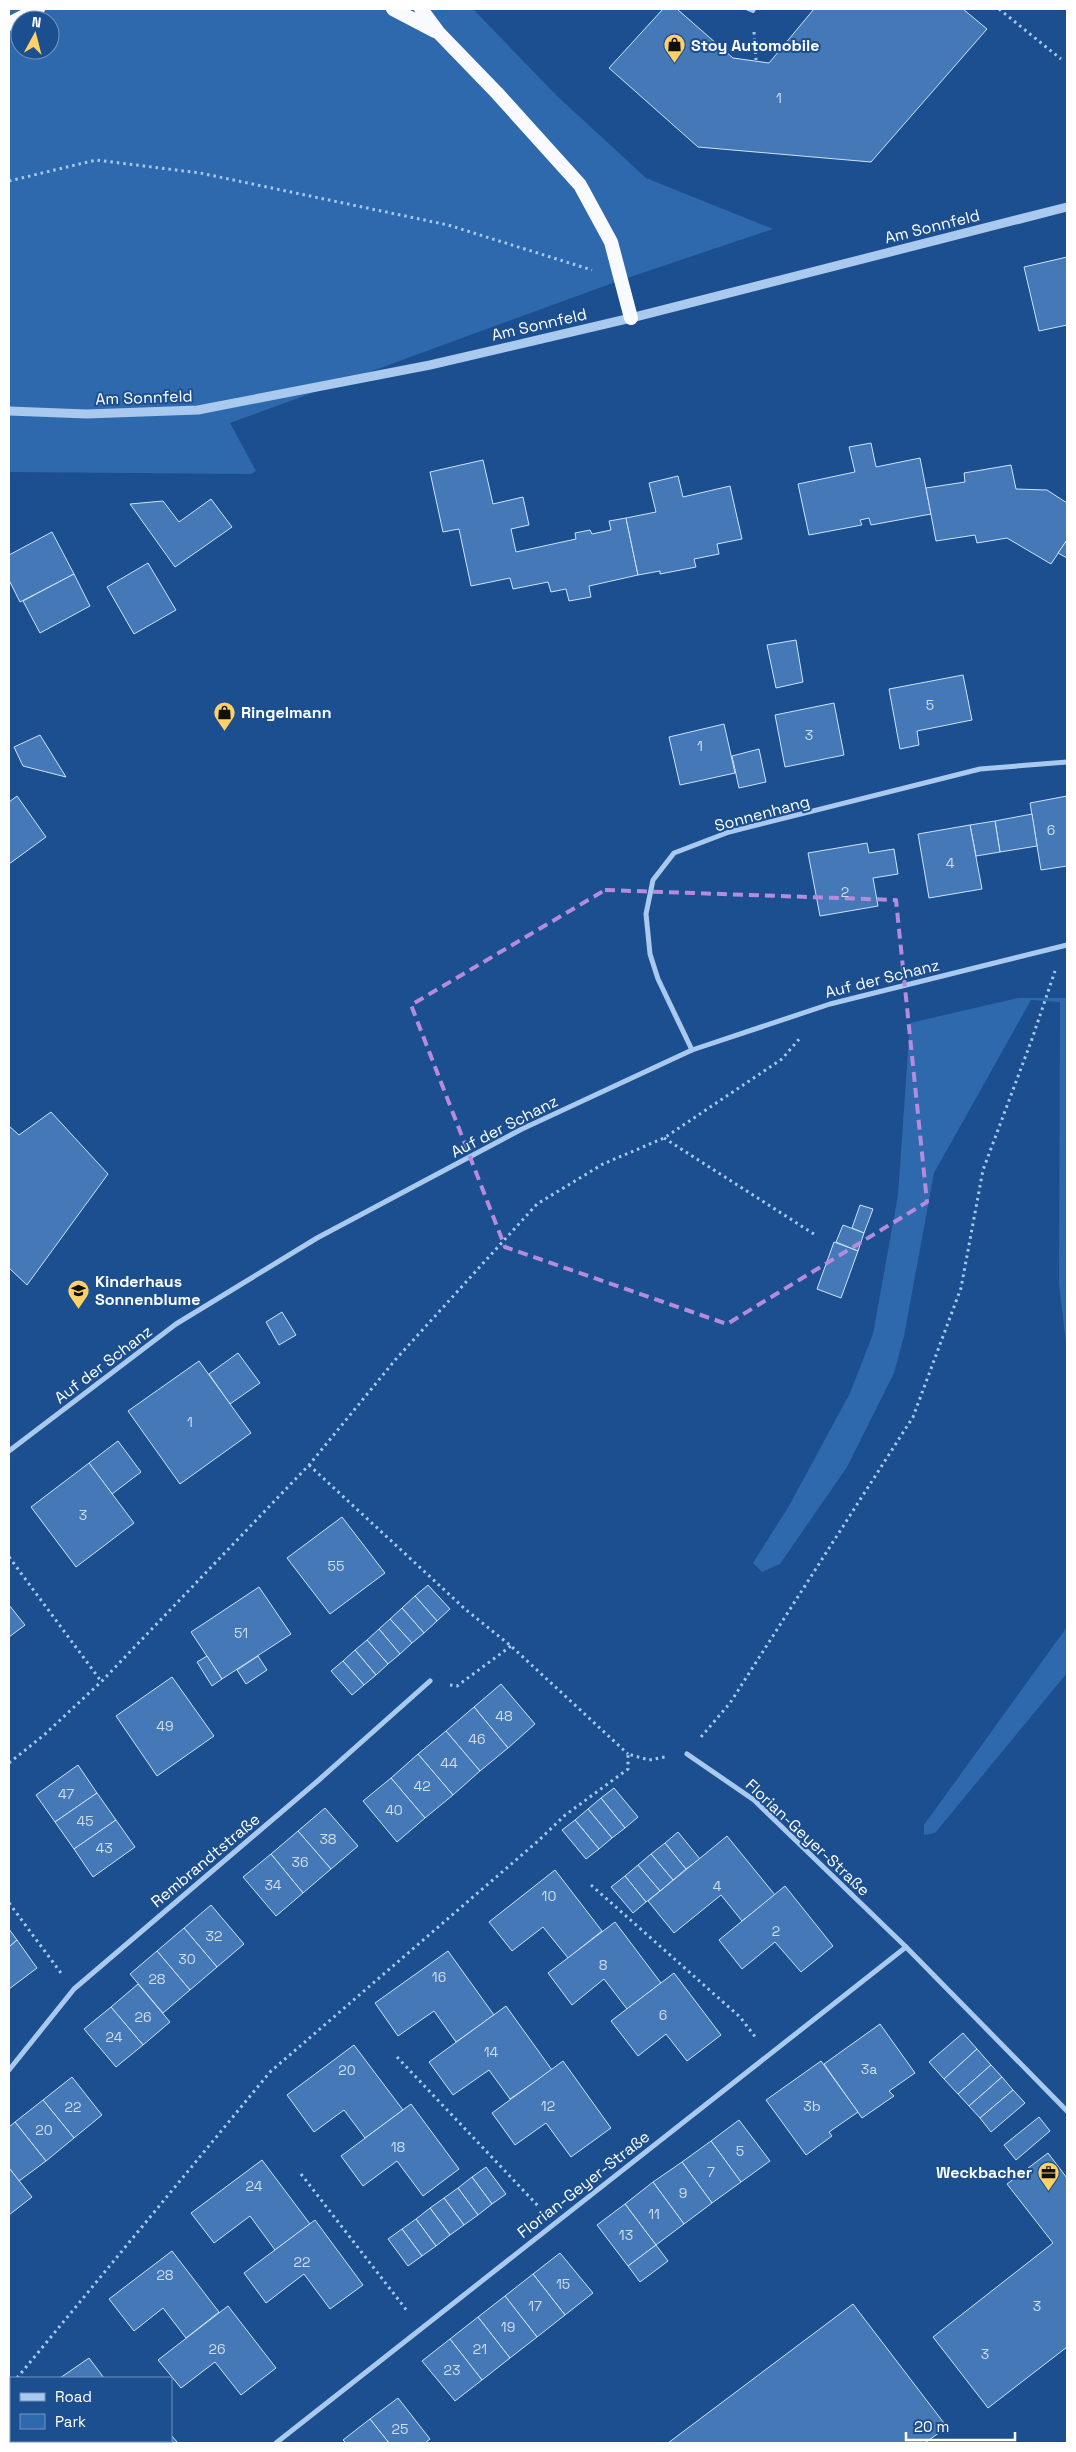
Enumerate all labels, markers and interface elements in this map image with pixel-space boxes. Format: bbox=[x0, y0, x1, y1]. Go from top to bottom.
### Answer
north arrow bbox=[10, 10, 60, 60]
text: N bbox=[31, 13, 42, 32]
shop icon: Stoy Automobile bbox=[663, 33, 687, 64]
place label: Stoy Automobile bbox=[691, 35, 819, 56]
house number: 1 bbox=[776, 89, 782, 107]
street label: Am Sonnfeld bbox=[882, 205, 982, 248]
street label: Am Sonnfeld bbox=[489, 303, 589, 346]
street label: Am Sonnfeld bbox=[95, 385, 193, 410]
house number: 5 bbox=[926, 696, 934, 714]
shop icon: Ringelmann bbox=[213, 700, 237, 731]
place label: Ringelmann bbox=[241, 702, 332, 723]
house number: 3 bbox=[805, 726, 813, 744]
house number: 1 bbox=[697, 737, 703, 755]
street label: Sonnenhang bbox=[712, 791, 812, 836]
house number: 6 bbox=[1047, 821, 1055, 839]
house number: 4 bbox=[946, 854, 955, 872]
house number: 2 bbox=[841, 883, 849, 901]
street label: Auf der Schanz bbox=[823, 954, 942, 1003]
street label: Auf der Schanz bbox=[447, 1090, 561, 1162]
place label: Kinderhaus Sonnenblume bbox=[95, 1271, 201, 1310]
school or university icon: Kinderhaus Sonnenblume bbox=[67, 1278, 91, 1309]
street label: Auf der Schanz bbox=[50, 1321, 157, 1408]
house number: 1 bbox=[187, 1413, 193, 1431]
house number: 3 bbox=[79, 1506, 87, 1524]
house number: 55 bbox=[328, 1557, 344, 1575]
house number: 51 bbox=[234, 1624, 248, 1642]
house number: 48 bbox=[495, 1707, 513, 1725]
house number: 49 bbox=[156, 1717, 174, 1735]
house number: 46 bbox=[468, 1730, 486, 1748]
house number: 44 bbox=[440, 1754, 458, 1772]
street label: Florian-Geyer-Straße bbox=[741, 1774, 874, 1900]
house number: 42 bbox=[413, 1777, 431, 1795]
house number: 47 bbox=[58, 1785, 74, 1803]
house number: 40 bbox=[385, 1801, 403, 1819]
street label: Rembrandtstraße bbox=[146, 1809, 264, 1912]
house number: 45 bbox=[76, 1812, 94, 1830]
house number: 38 bbox=[319, 1830, 337, 1848]
house number: 43 bbox=[95, 1839, 113, 1857]
house number: 36 bbox=[291, 1853, 309, 1871]
house number: 34 bbox=[264, 1876, 282, 1894]
house number: 4 bbox=[713, 1877, 722, 1895]
house number: 10 bbox=[542, 1887, 556, 1905]
house number: 2 bbox=[772, 1922, 780, 1940]
house number: 32 bbox=[206, 1927, 222, 1945]
house number: 30 bbox=[178, 1950, 196, 1968]
house number: 8 bbox=[599, 1956, 608, 1974]
house number: 16 bbox=[432, 1968, 446, 1986]
house number: 28 bbox=[148, 1970, 166, 1988]
house number: 6 bbox=[659, 2006, 667, 2024]
house number: 26 bbox=[134, 2008, 152, 2026]
house number: 24 bbox=[106, 2028, 123, 2046]
house number: 14 bbox=[484, 2043, 499, 2061]
house number: 3a bbox=[861, 2060, 877, 2078]
house number: 20 bbox=[338, 2061, 356, 2079]
house number: 12 bbox=[541, 2097, 555, 2115]
house number: 3b bbox=[803, 2097, 821, 2115]
house number: 22 bbox=[65, 2098, 81, 2116]
house number: 20 bbox=[35, 2121, 53, 2139]
street label: Florian-Geyer-Straße bbox=[513, 2126, 654, 2243]
house number: 18 bbox=[391, 2138, 406, 2156]
house number: 5 bbox=[736, 2142, 744, 2160]
office icon: Weckbacher bbox=[1036, 2160, 1060, 2191]
place label: Weckbacher bbox=[936, 2162, 1032, 2183]
house number: 7 bbox=[707, 2163, 715, 2181]
house number: 24 bbox=[246, 2177, 263, 2195]
house number: 9 bbox=[679, 2184, 687, 2202]
house number: 11 bbox=[648, 2205, 660, 2223]
house number: 13 bbox=[619, 2226, 633, 2244]
house number: 22 bbox=[294, 2253, 310, 2271]
house number: 28 bbox=[156, 2266, 174, 2284]
house number: 15 bbox=[556, 2275, 570, 2293]
house number: 17 bbox=[528, 2297, 542, 2315]
house number: 3 bbox=[1033, 2297, 1041, 2315]
house number: 19 bbox=[501, 2318, 515, 2336]
house number: 26 bbox=[208, 2340, 226, 2358]
house number: 21 bbox=[473, 2340, 487, 2358]
house number: 3 bbox=[981, 2345, 989, 2363]
house number: 23 bbox=[444, 2361, 460, 2379]
legend bbox=[10, 2377, 172, 2442]
text: Road bbox=[55, 2387, 92, 2406]
scale bar bbox=[906, 2410, 1015, 2442]
text: Park bbox=[55, 2412, 86, 2431]
text: 20 m bbox=[914, 2417, 949, 2436]
house number: 25 bbox=[392, 2420, 408, 2438]

